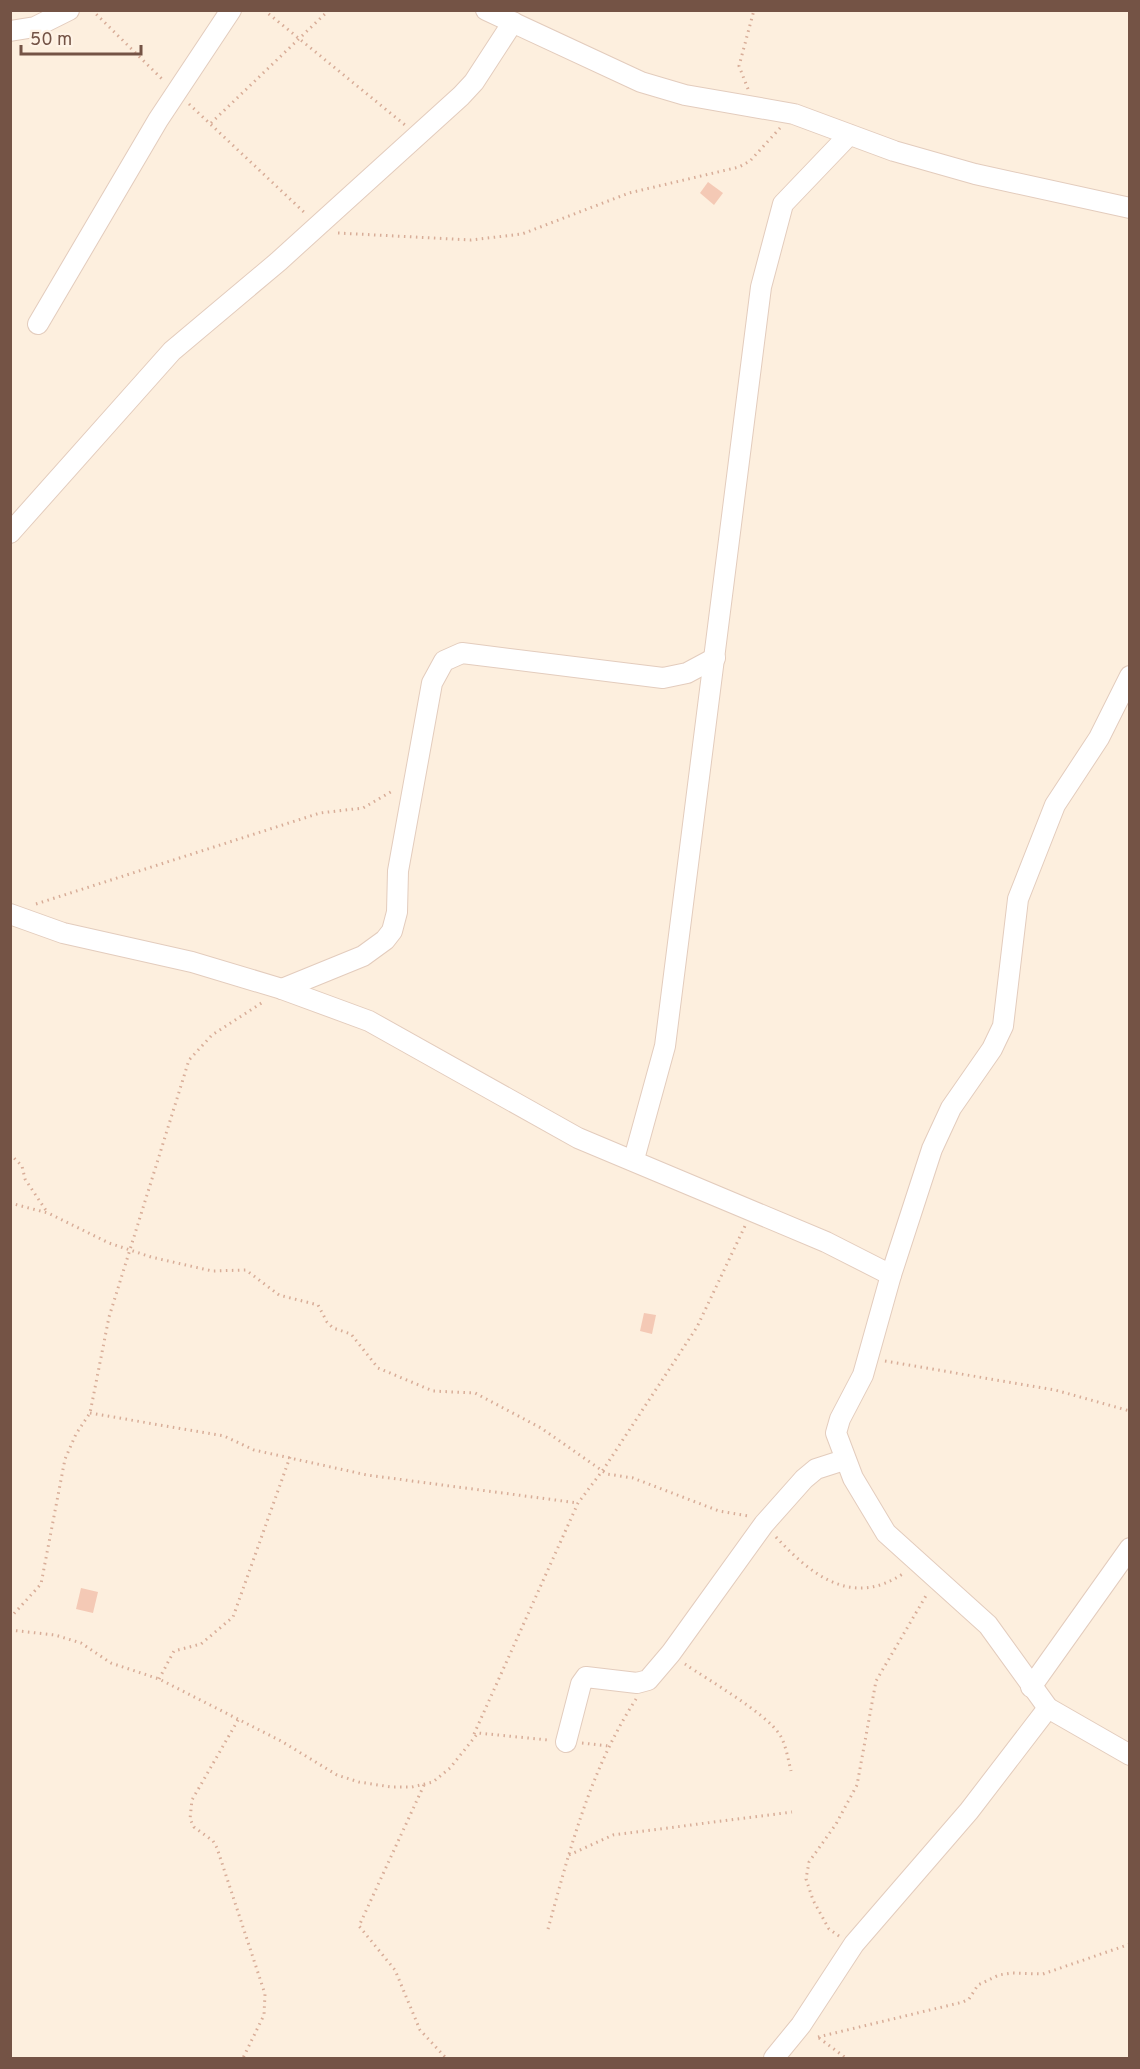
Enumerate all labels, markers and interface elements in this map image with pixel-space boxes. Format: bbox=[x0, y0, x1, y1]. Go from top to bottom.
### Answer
scale bar bbox=[21, 18, 141, 56]
text: 50 m bbox=[30, 29, 72, 52]

